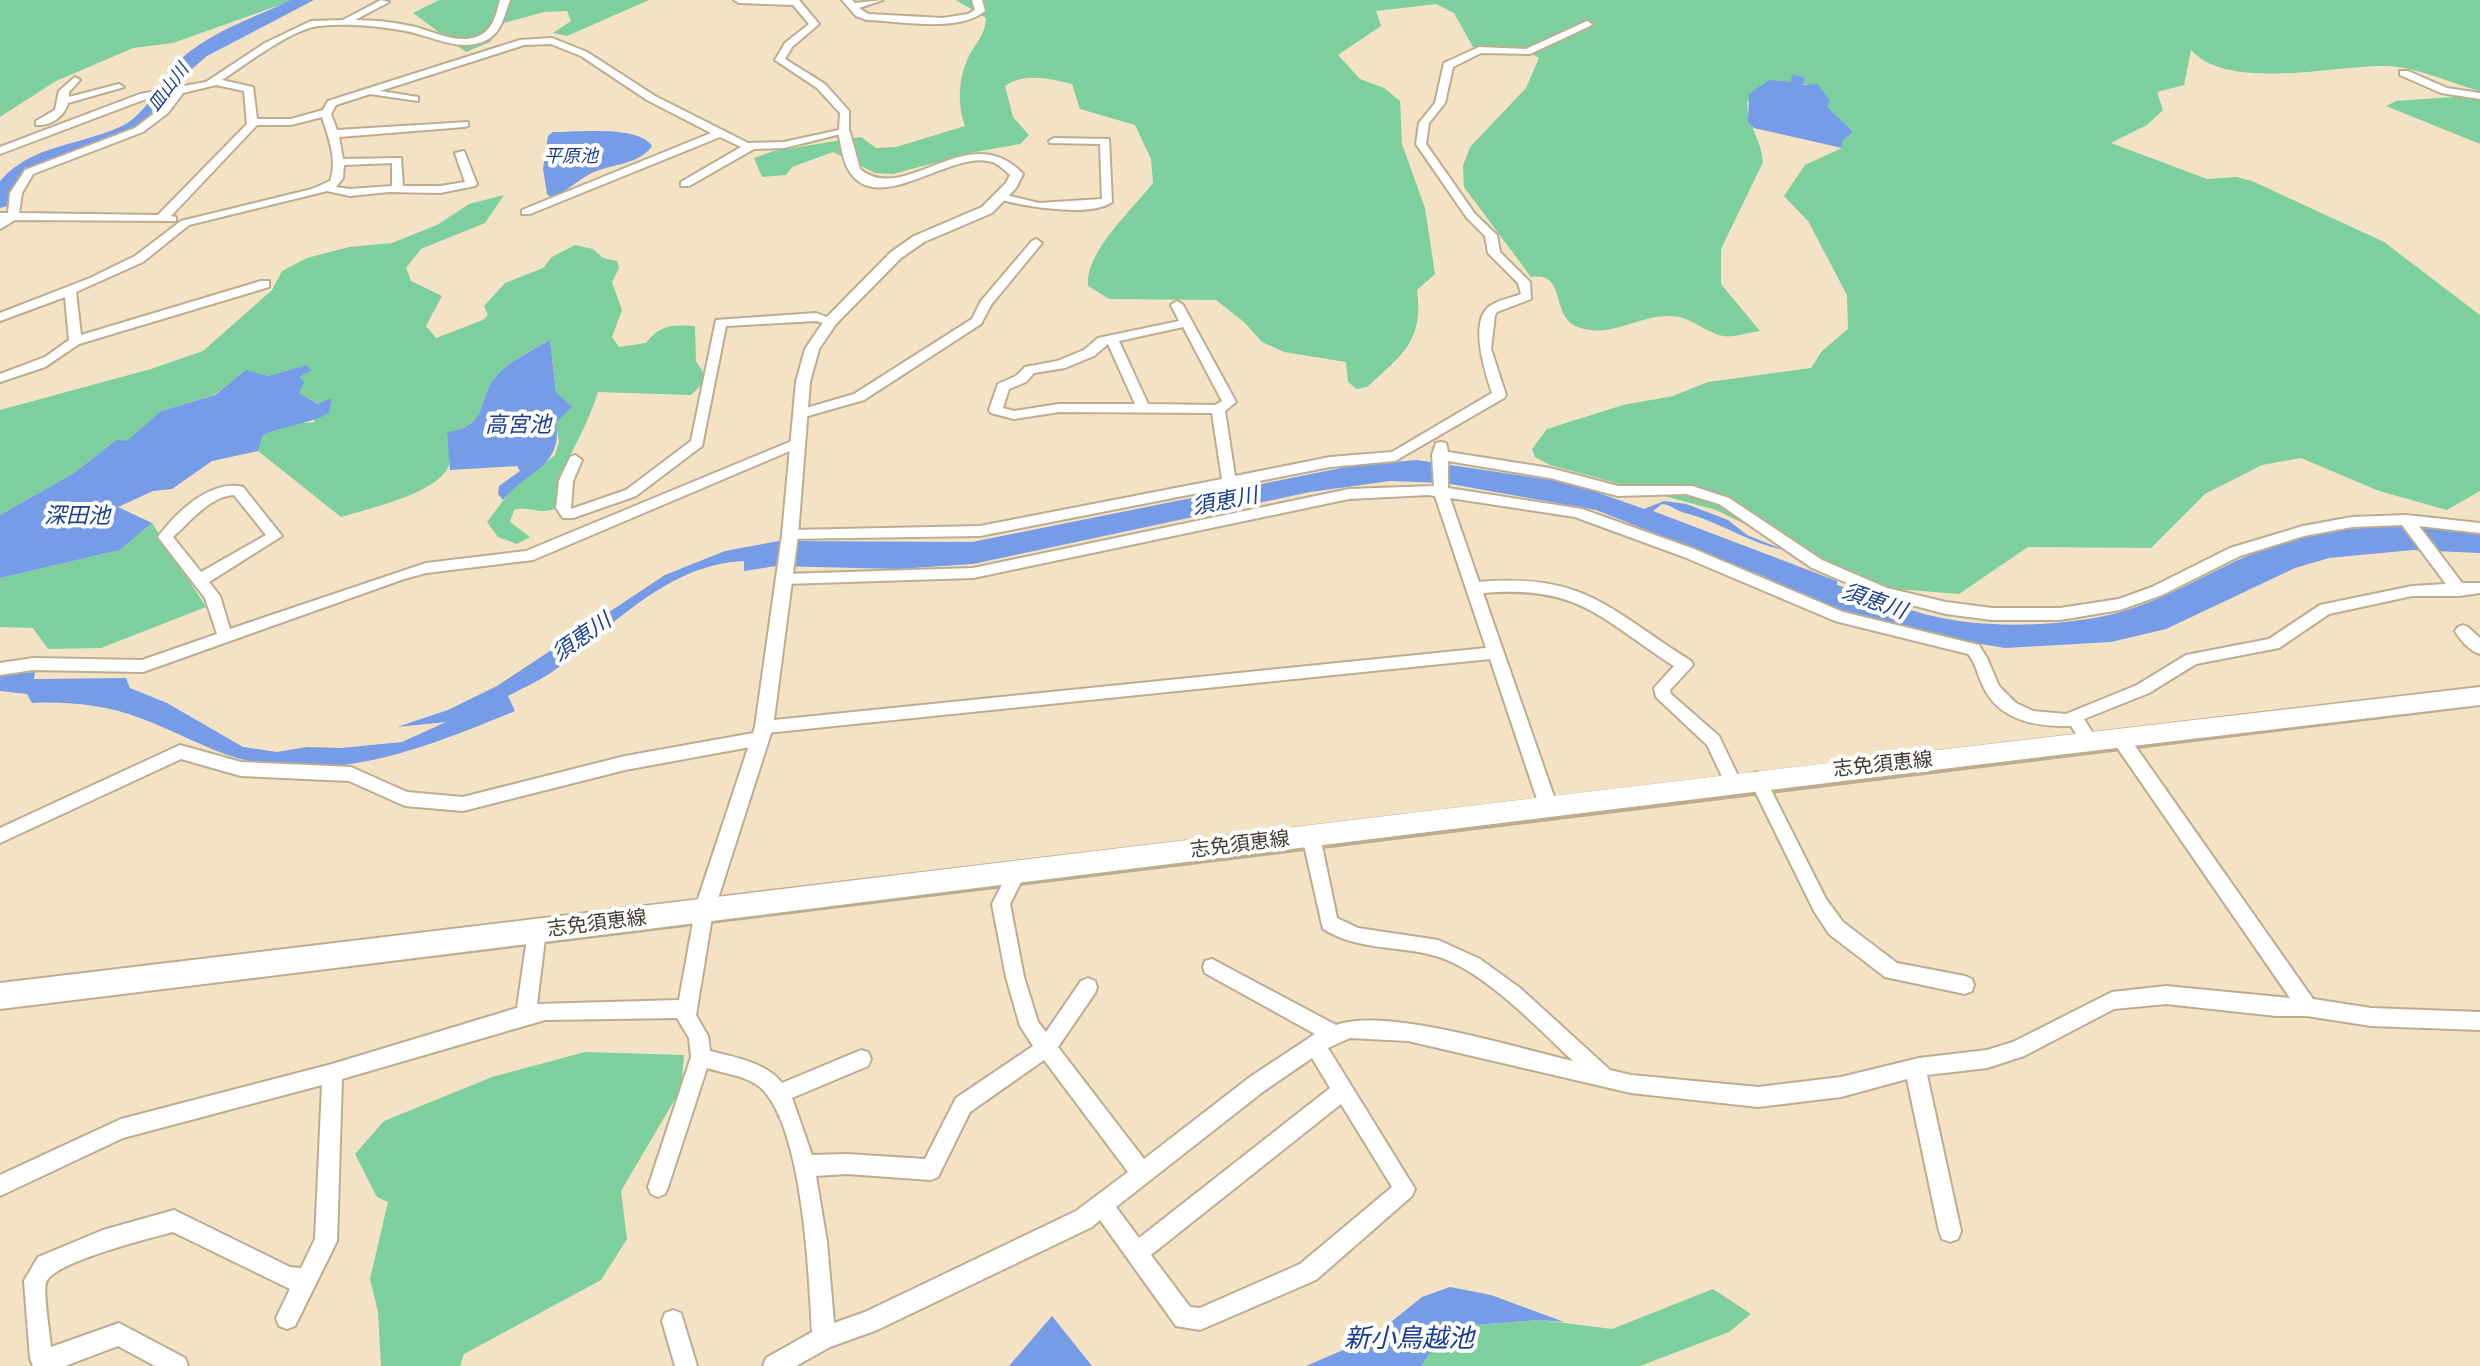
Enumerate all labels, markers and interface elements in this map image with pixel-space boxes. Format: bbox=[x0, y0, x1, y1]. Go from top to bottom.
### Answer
water label: 皿山川 bbox=[144, 60, 194, 116]
water label: 平原池 bbox=[544, 146, 598, 168]
water label: 高宮池 bbox=[485, 413, 551, 439]
water label: 須恵川 bbox=[1190, 483, 1260, 521]
water label: 深田池 bbox=[44, 504, 110, 530]
water label: 須恵川 bbox=[1839, 579, 1909, 625]
water label: 須恵川 bbox=[547, 608, 617, 668]
street label: 志免須恵線 bbox=[1832, 748, 1934, 782]
street label: 志免須恵線 bbox=[1189, 827, 1291, 863]
street label: 志免須恵線 bbox=[546, 906, 648, 942]
water label: 新小鳥越池 bbox=[1344, 1324, 1474, 1356]

